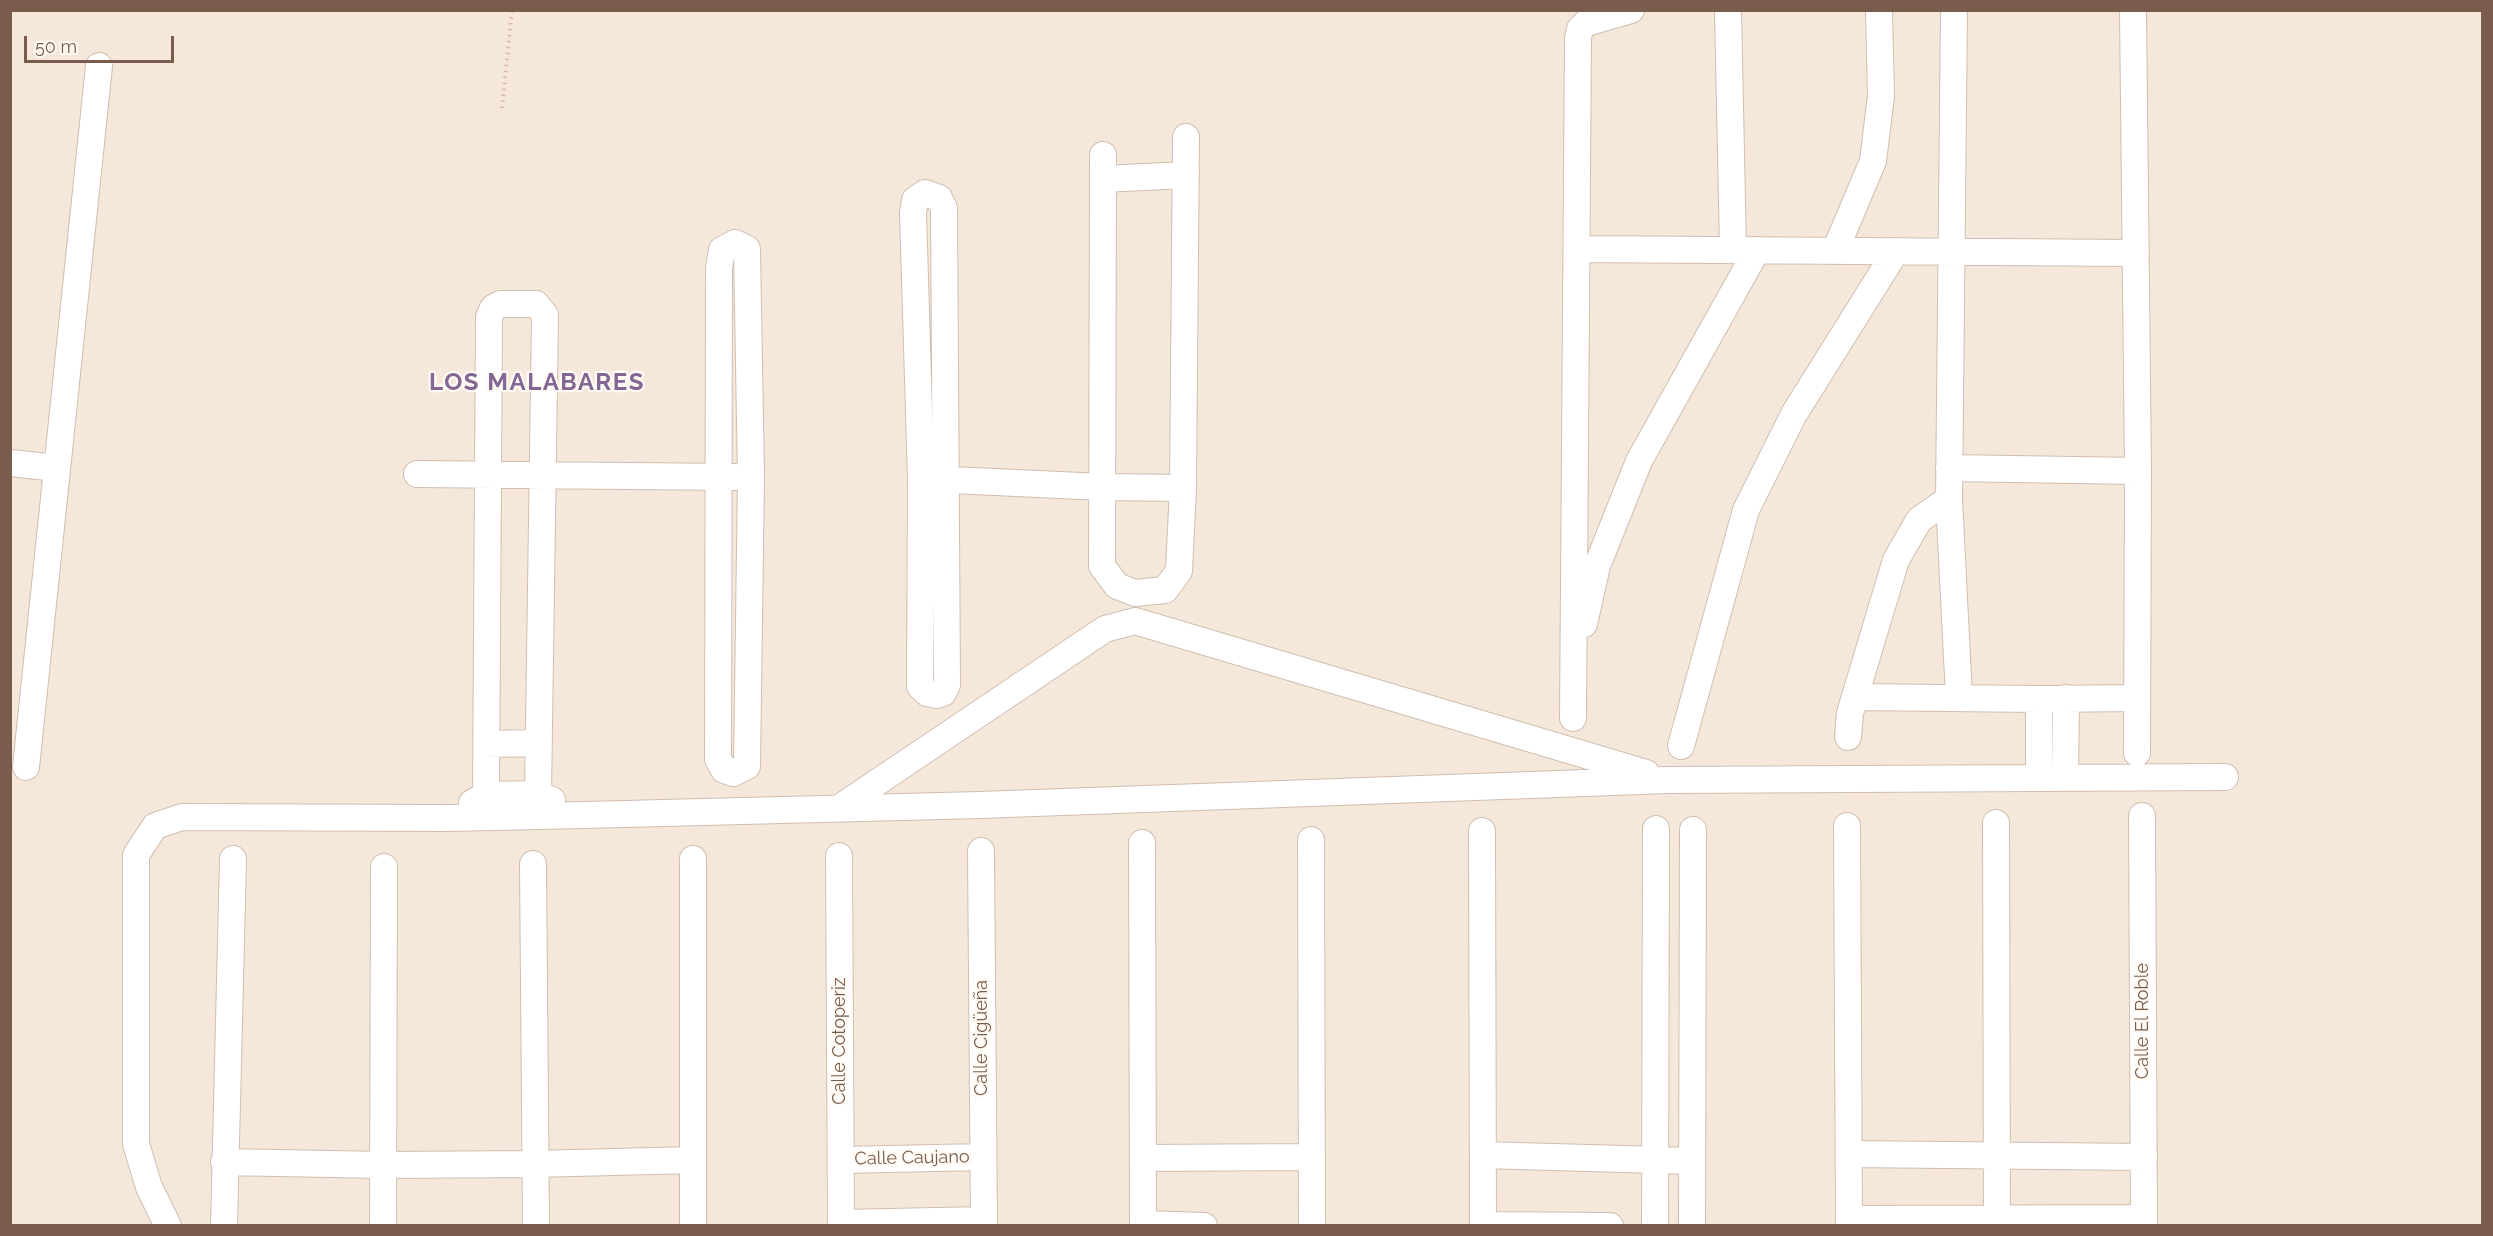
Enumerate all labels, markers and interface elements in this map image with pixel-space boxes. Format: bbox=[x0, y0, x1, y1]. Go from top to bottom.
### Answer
scale bar bbox=[27, 24, 177, 62]
text: 50 m bbox=[35, 36, 77, 57]
district label: LOS MALABARES bbox=[429, 369, 645, 397]
street label: Calle El Roble bbox=[2132, 963, 2154, 1079]
street label: Calle Cotoperiz bbox=[829, 977, 851, 1105]
street label: Calle Cigüeña bbox=[971, 980, 993, 1096]
street label: Calle Caujano bbox=[854, 1146, 970, 1170]

